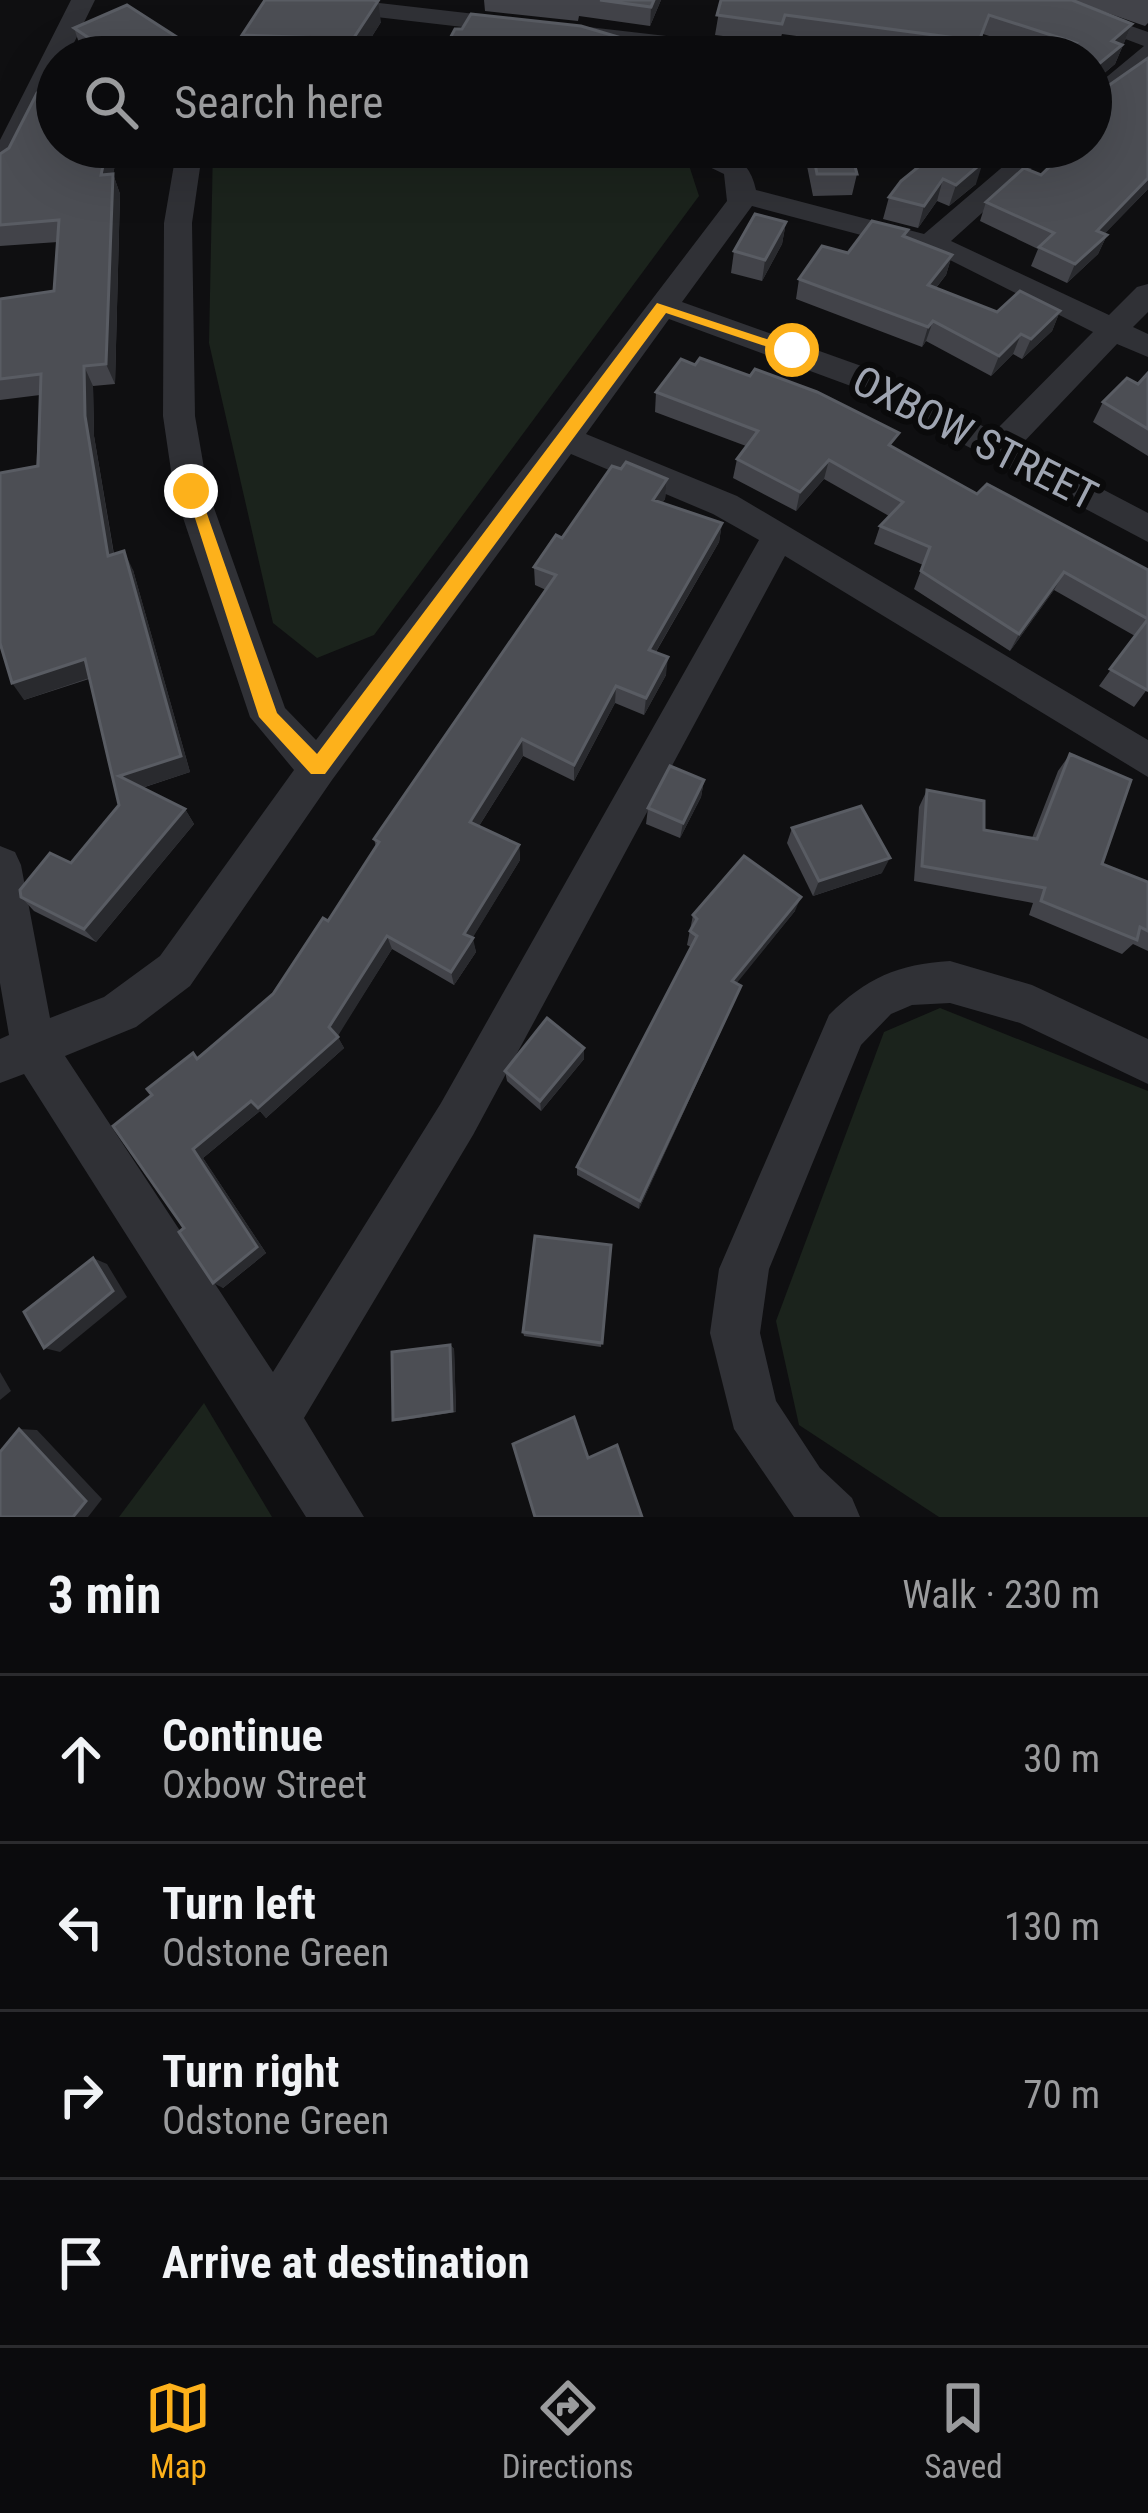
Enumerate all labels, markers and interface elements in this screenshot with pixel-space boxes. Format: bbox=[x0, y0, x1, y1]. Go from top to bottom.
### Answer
search box bbox=[36, 36, 1112, 168]
icon: search bbox=[78, 69, 144, 135]
text: Search here bbox=[174, 76, 383, 129]
route start bbox=[765, 323, 819, 377]
street label: OXBOW STREET bbox=[845, 355, 1105, 521]
route end bbox=[164, 464, 218, 518]
text: 3 min bbox=[48, 1566, 161, 1625]
text: Walk · 230 m bbox=[902, 1572, 1100, 1618]
text: Continue bbox=[162, 1709, 323, 1762]
icon: ahead bbox=[48, 1726, 114, 1792]
text: 30 m bbox=[1023, 1736, 1100, 1782]
text: Oxbow Street bbox=[162, 1762, 367, 1808]
text: Turn left bbox=[162, 1877, 316, 1930]
icon: left bbox=[48, 1894, 114, 1960]
text: 130 m bbox=[1004, 1904, 1100, 1950]
text: Odstone Green bbox=[162, 1930, 389, 1976]
text: Turn right bbox=[162, 2045, 339, 2098]
icon: right bbox=[48, 2062, 114, 2128]
text: 70 m bbox=[1023, 2072, 1100, 2118]
text: Odstone Green bbox=[162, 2098, 389, 2144]
icon: arrive bbox=[48, 2230, 114, 2296]
text: Arrive at destination bbox=[162, 2236, 530, 2289]
tab: Map bbox=[145, 2375, 211, 2486]
tab: Directions bbox=[502, 2375, 634, 2486]
tab: Saved bbox=[924, 2375, 1003, 2486]

